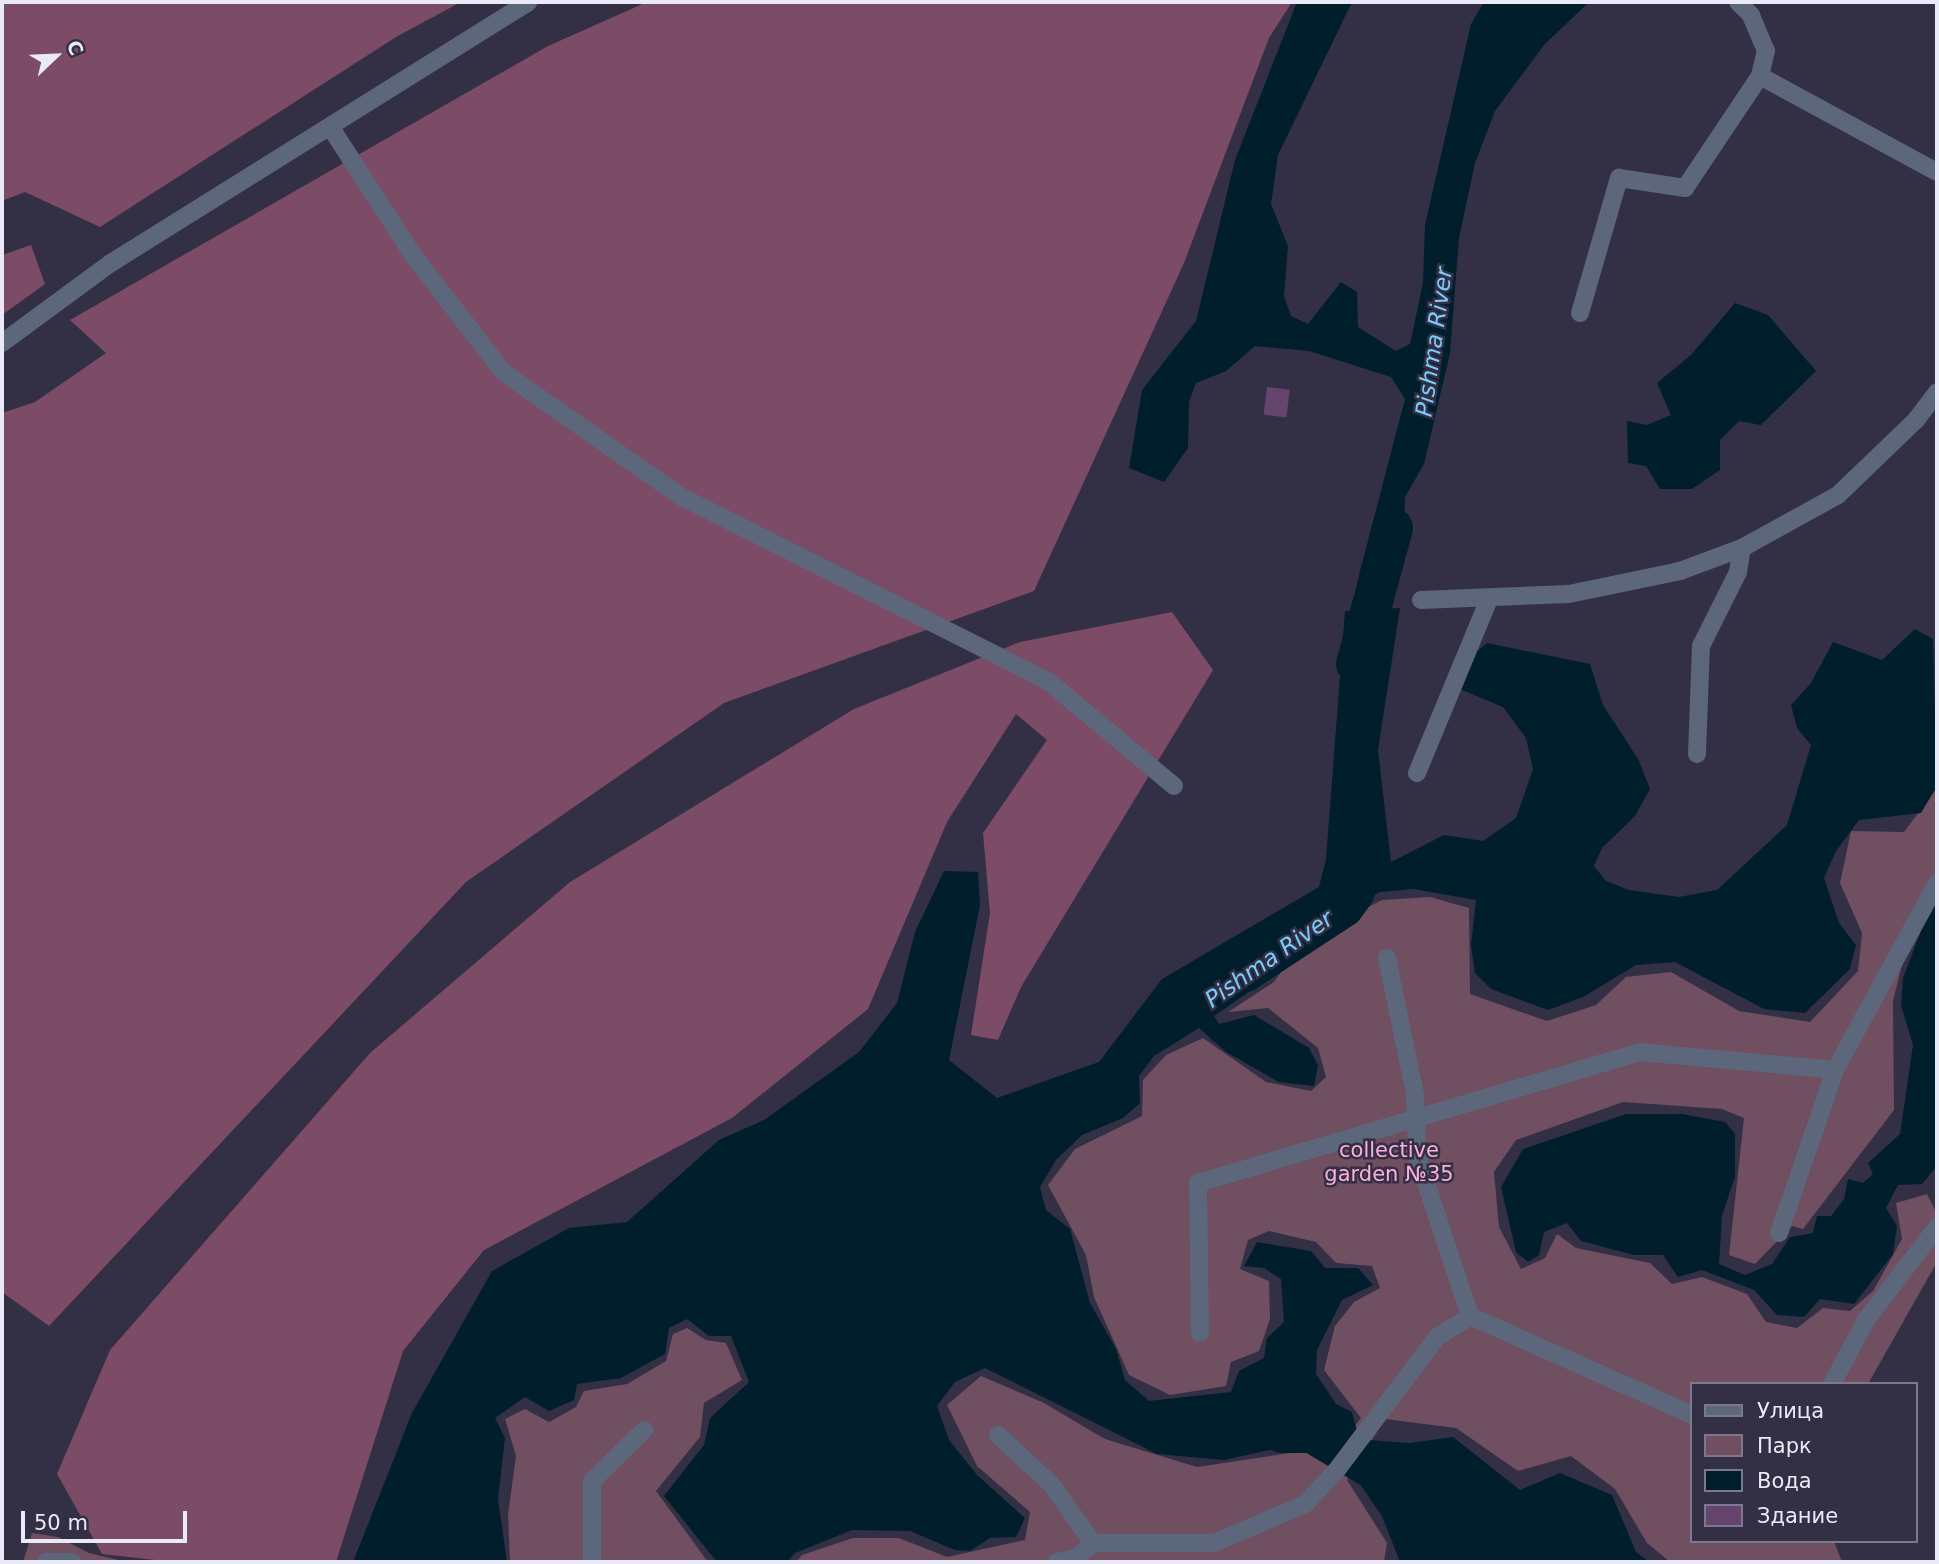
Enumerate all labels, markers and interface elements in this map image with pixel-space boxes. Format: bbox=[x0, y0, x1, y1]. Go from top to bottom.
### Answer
north arrow bbox=[21, 21, 91, 91]
text: С bbox=[62, 37, 88, 59]
water label: Pishma River bbox=[1410, 266, 1458, 418]
water label: Pishma River bbox=[1200, 905, 1338, 1013]
park label: collective garden №35 bbox=[1324, 1137, 1454, 1187]
legend bbox=[1690, 1382, 1918, 1543]
text: Улица bbox=[1757, 1399, 1824, 1423]
text: Парк bbox=[1757, 1434, 1812, 1458]
text: Вода bbox=[1757, 1469, 1812, 1493]
scale bar bbox=[24, 1498, 191, 1542]
text: Здание bbox=[1757, 1504, 1838, 1528]
text: 50 m bbox=[34, 1511, 88, 1535]

